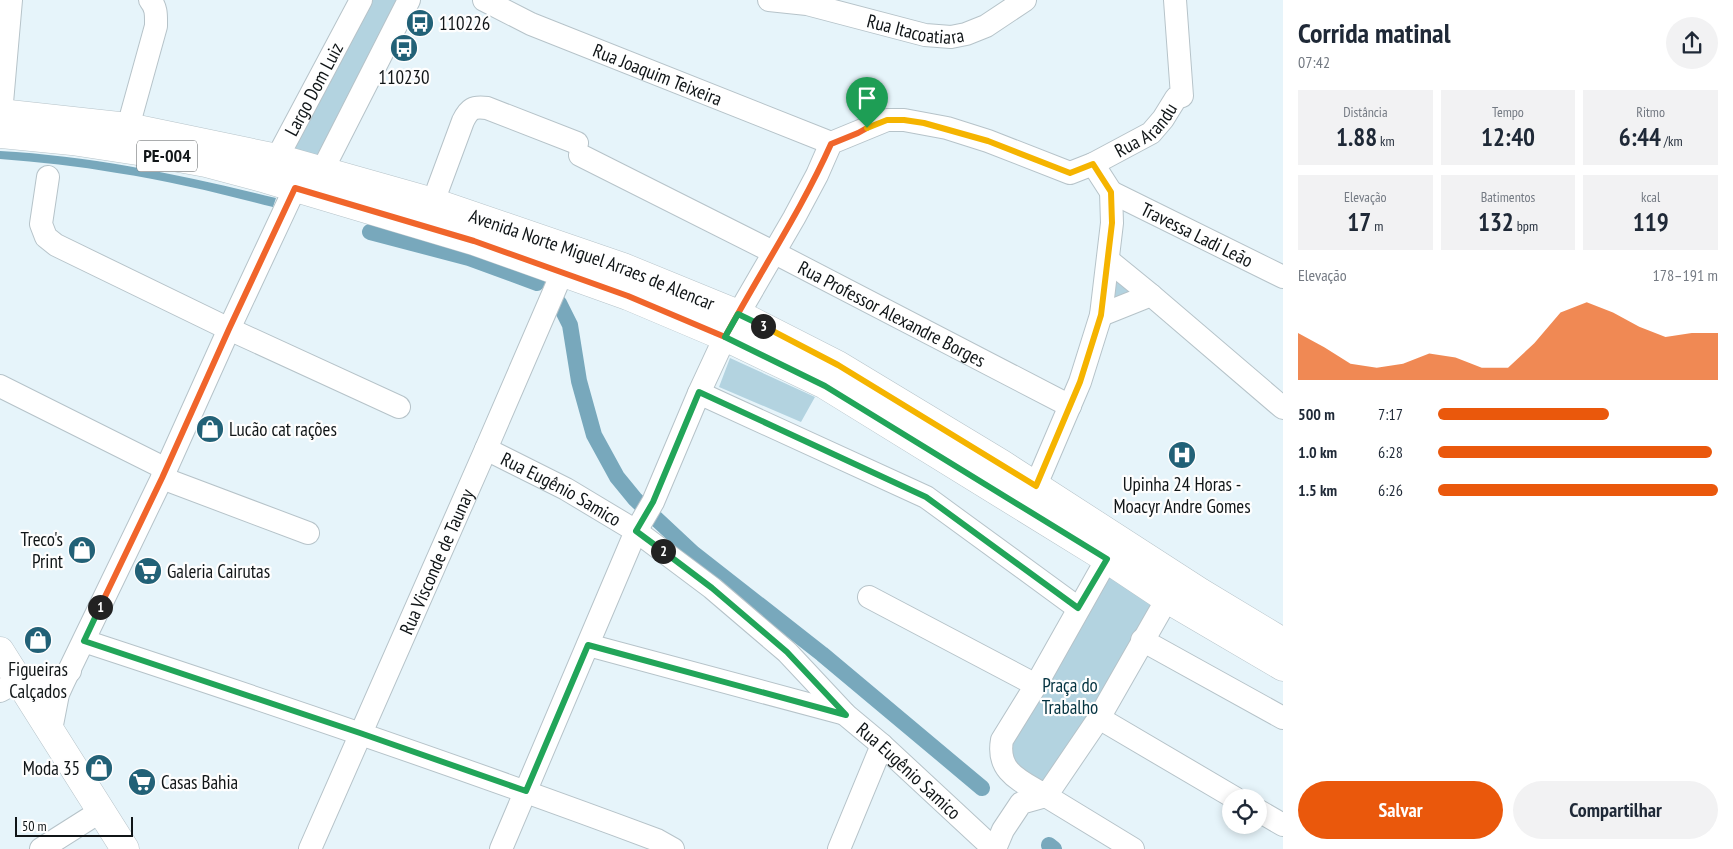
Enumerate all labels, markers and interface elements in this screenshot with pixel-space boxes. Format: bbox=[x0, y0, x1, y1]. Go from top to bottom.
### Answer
bus stop icon: 110226 bbox=[405, 8, 435, 38]
street label: Rua Itacoatiara bbox=[864, 8, 966, 49]
place label: 110226 bbox=[439, 11, 490, 35]
text: Corrida matinal bbox=[1298, 14, 1450, 51]
button: share bbox=[1666, 17, 1718, 69]
bus stop icon: 110230 bbox=[389, 33, 419, 63]
street label: Largo Dom Luiz bbox=[279, 38, 348, 140]
street label: Rua Joaquim Teixeira bbox=[590, 38, 726, 111]
text: 07:42 bbox=[1298, 52, 1330, 72]
place label: 110230 bbox=[378, 65, 430, 89]
pin bbox=[846, 77, 888, 128]
icon: arrive bbox=[853, 84, 881, 112]
street label: Rua Arandu bbox=[1110, 98, 1182, 162]
text: Distância bbox=[1343, 103, 1388, 121]
text: Tempo bbox=[1492, 103, 1524, 121]
text: Ritmo bbox=[1636, 103, 1665, 121]
text: 1.88 bbox=[1336, 121, 1377, 153]
text: 12:40 bbox=[1481, 121, 1535, 153]
text: 6:44 bbox=[1619, 121, 1661, 153]
text: km bbox=[1377, 132, 1395, 150]
text: /km bbox=[1661, 132, 1683, 150]
road number: PE-004 bbox=[137, 140, 197, 172]
text: Elevação bbox=[1344, 188, 1387, 206]
text: Batimentos bbox=[1481, 188, 1535, 206]
text: kcal bbox=[1641, 188, 1660, 206]
street label: Travessa Ladi Leão bbox=[1137, 197, 1257, 272]
street label: Avenida Norte Miguel Arraes de Alencar bbox=[466, 203, 719, 315]
text: 17 bbox=[1347, 206, 1371, 238]
text: 132 bbox=[1478, 206, 1514, 238]
text: 119 bbox=[1633, 206, 1669, 238]
text: m bbox=[1371, 217, 1383, 235]
text: bpm bbox=[1514, 217, 1538, 235]
street label: Rua Professor Alexandre Borges bbox=[794, 255, 990, 372]
text: Elevação bbox=[1298, 265, 1347, 285]
text: 178–191 m bbox=[1653, 265, 1718, 285]
pin: 3 bbox=[750, 314, 776, 338]
text: 3 bbox=[760, 317, 767, 335]
text: 500 m bbox=[1298, 404, 1335, 424]
text: 7:17 bbox=[1378, 404, 1403, 424]
shop icon: Lucão cat rações bbox=[195, 414, 225, 444]
place label: Lucão cat rações bbox=[229, 417, 337, 441]
hospital icon: Upinha 24 Horas - Moacyr Andre Gomes bbox=[1167, 440, 1197, 470]
text: 1.0 km bbox=[1298, 442, 1337, 462]
text: 6:28 bbox=[1378, 442, 1403, 462]
street label: Rua Eugênio Samico bbox=[497, 447, 625, 531]
place label: Upinha 24 Horas - Moacyr Andre Gomes bbox=[1113, 472, 1251, 518]
text: 1.5 km bbox=[1298, 480, 1337, 500]
text: 6:26 bbox=[1378, 480, 1403, 500]
street label: Rua Visconde de Taunay bbox=[394, 484, 479, 638]
place label: Treco's Print bbox=[21, 527, 64, 573]
shop icon: Treco's Print bbox=[67, 535, 97, 565]
pin: 2 bbox=[650, 538, 676, 564]
text: 2 bbox=[660, 542, 667, 560]
supermarket icon: Galeria Cairutas bbox=[133, 556, 163, 586]
place label: Galeria Cairutas bbox=[167, 559, 270, 583]
pin: 1 bbox=[88, 594, 112, 620]
text: 1 bbox=[97, 598, 104, 616]
shop icon: Figueiras Calçados bbox=[23, 625, 53, 655]
place label: Figueiras Calçados bbox=[8, 657, 68, 703]
park label: Praça do Trabalho bbox=[1042, 673, 1098, 719]
street label: Rua Eugênio Samico bbox=[852, 717, 966, 824]
shop icon: Moda 35 bbox=[84, 753, 114, 783]
place label: Moda 35 bbox=[23, 756, 80, 780]
supermarket icon: Casas Bahia bbox=[127, 767, 157, 797]
place label: Casas Bahia bbox=[161, 770, 238, 794]
button: Salvar bbox=[1298, 781, 1503, 839]
button: Compartilhar bbox=[1513, 781, 1718, 839]
map controls bbox=[1222, 789, 1267, 834]
button: locate bbox=[1222, 789, 1267, 834]
scale bar bbox=[15, 814, 132, 837]
text: 50 m bbox=[22, 817, 47, 835]

